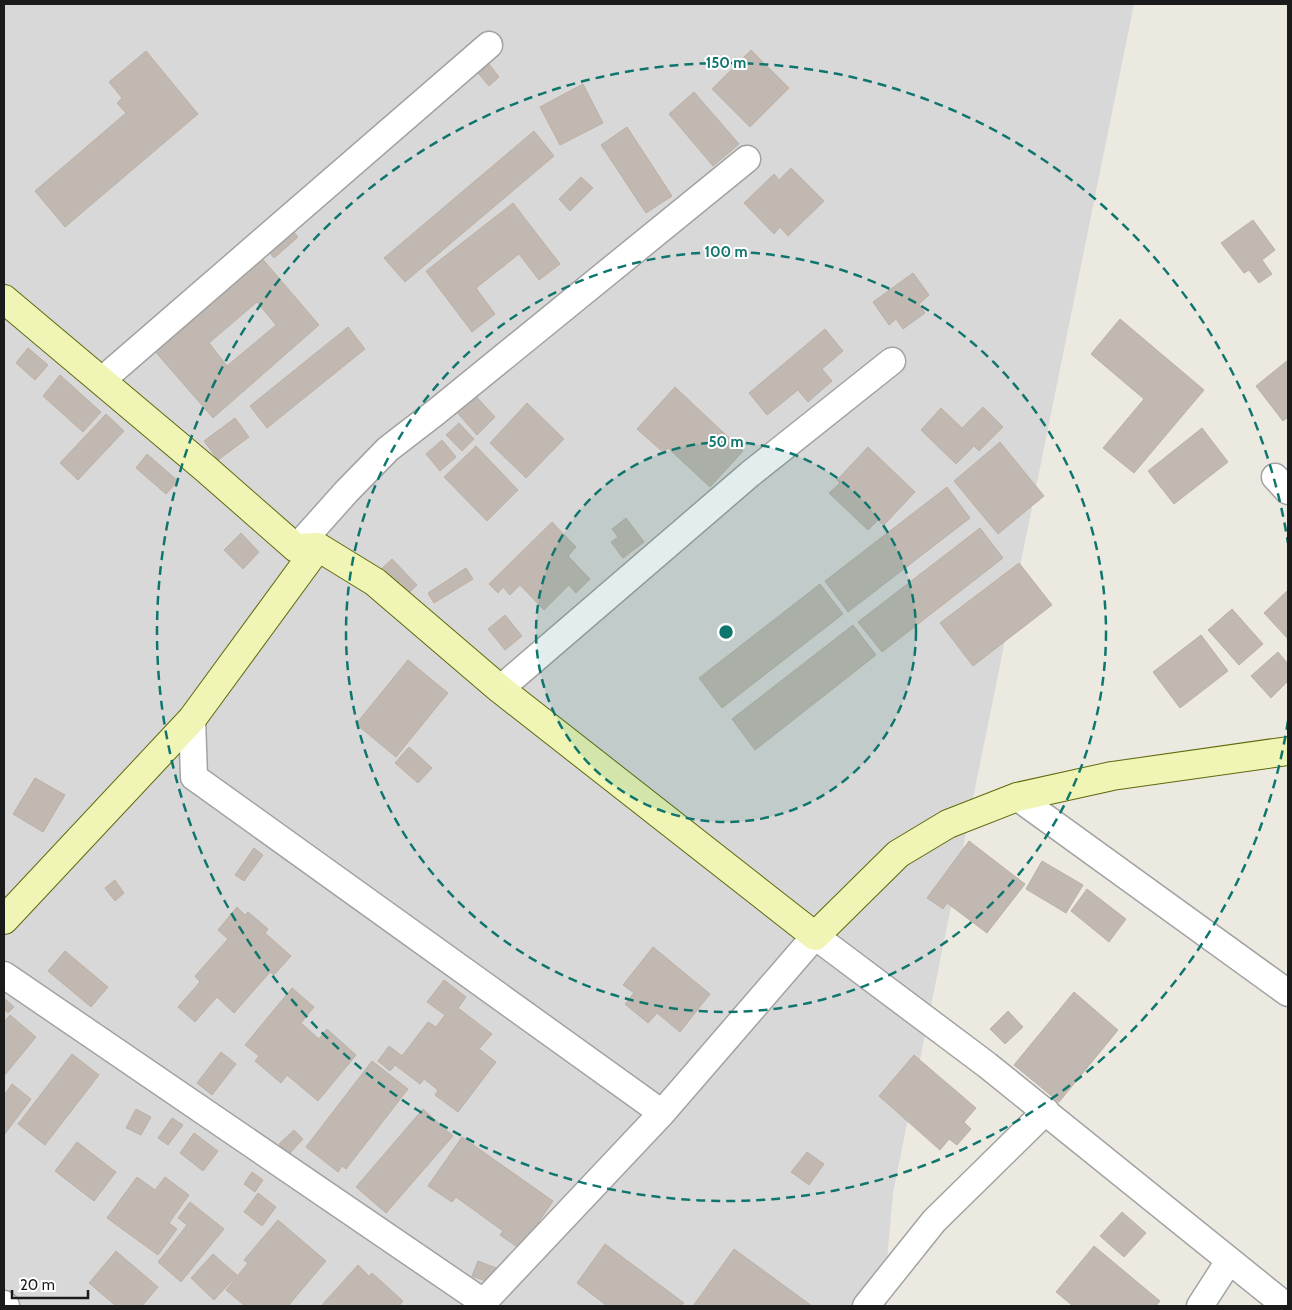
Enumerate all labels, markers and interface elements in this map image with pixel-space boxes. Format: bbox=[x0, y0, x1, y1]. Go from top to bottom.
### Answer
text: 150 m bbox=[706, 54, 746, 72]
text: 100 m bbox=[704, 243, 748, 261]
text: 50 m bbox=[708, 433, 744, 451]
centre of rings bbox=[717, 623, 735, 641]
scale bar bbox=[12, 1268, 89, 1300]
text: 20 m bbox=[20, 1276, 55, 1294]

